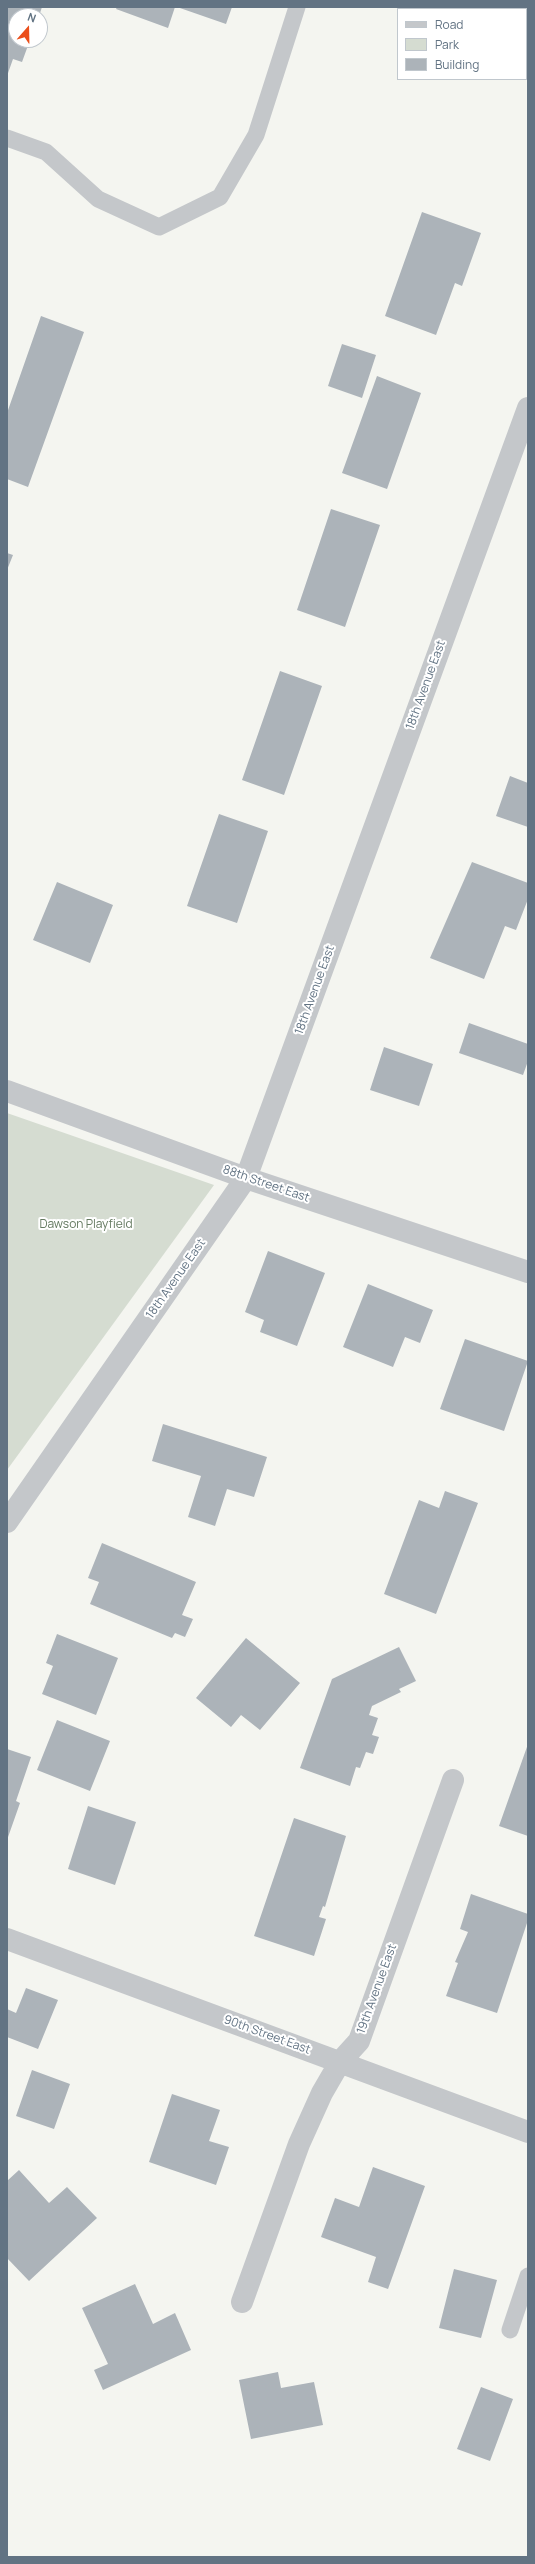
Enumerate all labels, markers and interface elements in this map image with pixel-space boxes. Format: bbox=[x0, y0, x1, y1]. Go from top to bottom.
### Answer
north arrow bbox=[8, 8, 48, 48]
legend bbox=[397, 8, 527, 80]
text: N bbox=[26, 9, 38, 26]
text: Road bbox=[435, 16, 463, 33]
text: Park bbox=[435, 36, 459, 53]
text: Building bbox=[435, 56, 479, 73]
street label: 18th Avenue East bbox=[403, 638, 449, 732]
street label: 18th Avenue East bbox=[292, 943, 338, 1037]
street label: 88th Street East bbox=[221, 1162, 311, 1206]
park label: Dawson Playfield bbox=[39, 1218, 133, 1232]
street label: 18th Avenue East bbox=[143, 1236, 209, 1322]
street label: 19th Avenue East bbox=[354, 1942, 400, 2036]
street label: 90th Street East bbox=[222, 2013, 312, 2057]

